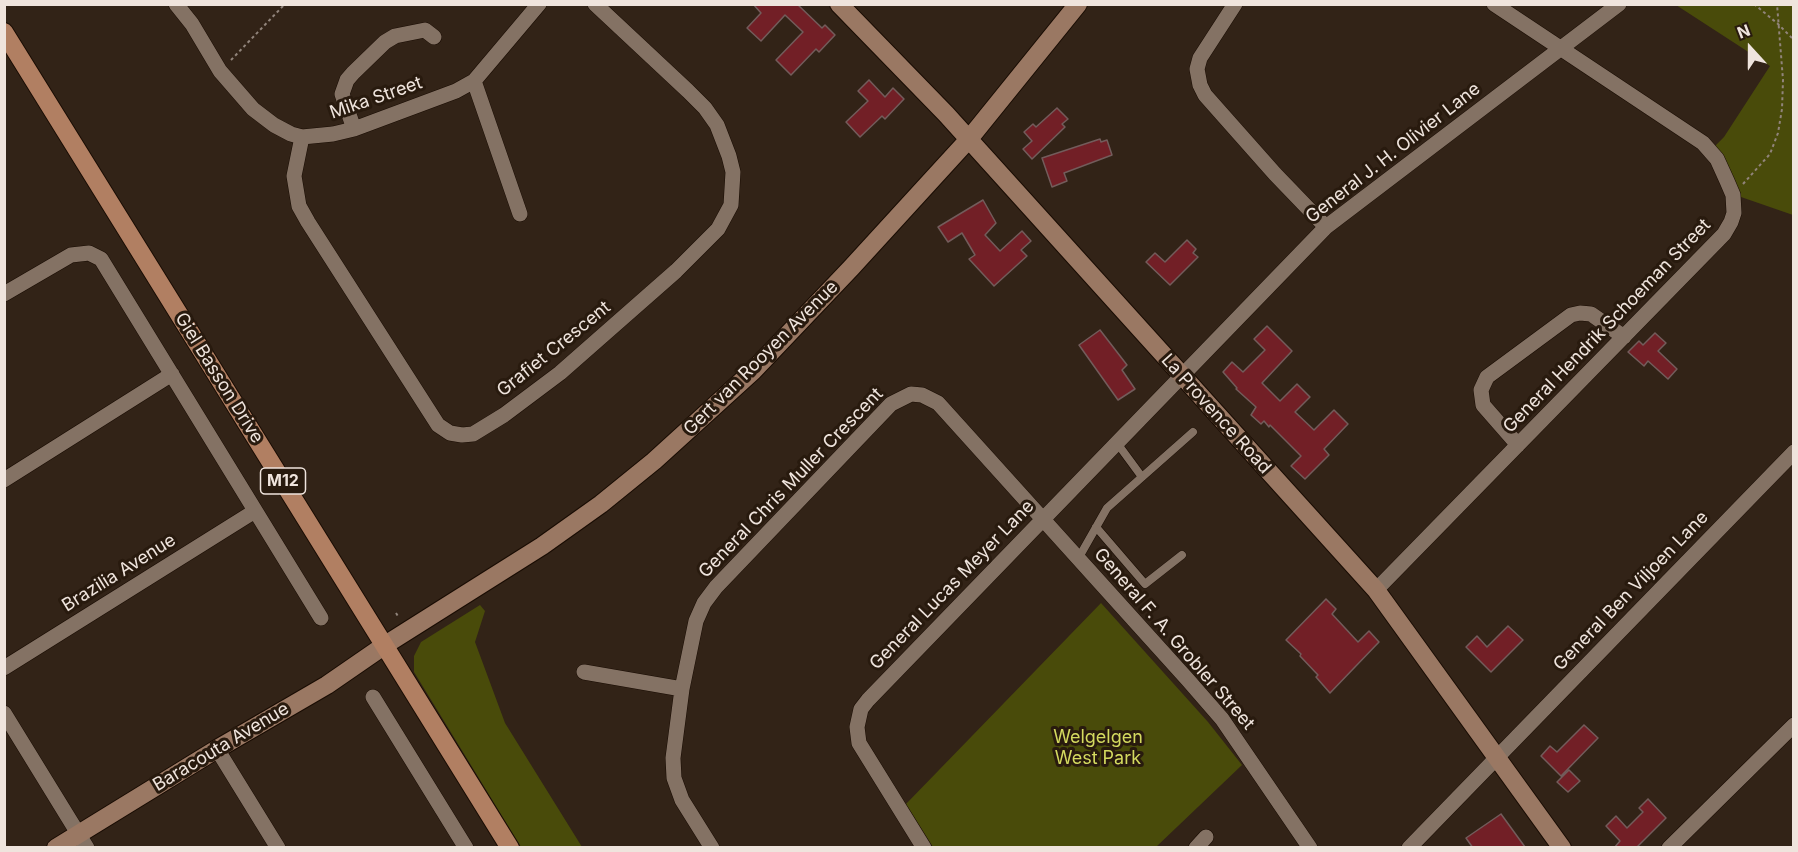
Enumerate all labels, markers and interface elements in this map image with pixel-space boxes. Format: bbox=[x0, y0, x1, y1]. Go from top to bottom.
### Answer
north arrow bbox=[1720, 18, 1780, 78]
text: N bbox=[1734, 20, 1753, 43]
street label: Mika Street bbox=[327, 72, 425, 124]
street label: General J. H. Olivier Lane bbox=[1301, 78, 1485, 228]
street label: General Hendrik Schoeman Street bbox=[1499, 214, 1715, 438]
street label: Gert van Rooyen Avenue bbox=[679, 276, 843, 440]
street label: Grafiet Crescent bbox=[493, 297, 615, 401]
street label: Giel Basson Drive bbox=[170, 309, 268, 447]
street label: La Provence Road bbox=[1156, 350, 1276, 478]
street label: General Chris Muller Crescent bbox=[694, 383, 888, 583]
road number: M12 bbox=[260, 468, 306, 494]
street label: General Lucas Meyer Lane bbox=[865, 496, 1039, 674]
street label: General Ben Viljoen Lane bbox=[1549, 507, 1713, 675]
street label: Brazilia Avenue bbox=[58, 529, 180, 617]
street label: General F. A. Grobler Street bbox=[1089, 544, 1259, 734]
street label: Baracouta Avenue bbox=[149, 698, 293, 796]
park label: Welgelgen West Park bbox=[1053, 727, 1143, 770]

